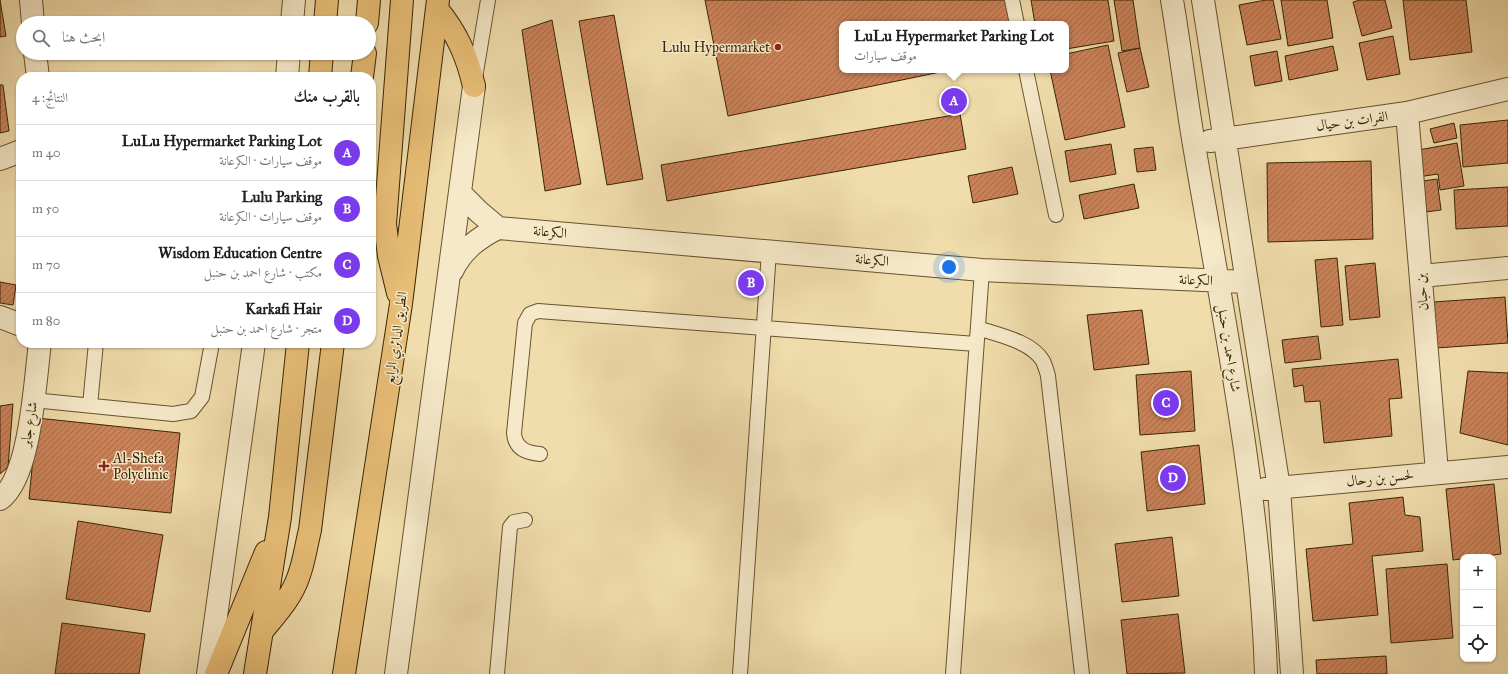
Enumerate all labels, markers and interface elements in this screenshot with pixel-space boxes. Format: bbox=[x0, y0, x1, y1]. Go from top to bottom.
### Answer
search box bbox=[16, 16, 376, 60]
popup bbox=[839, 21, 1069, 73]
icon: search bbox=[30, 27, 52, 49]
text: LuLu Hypermarket Parking Lot bbox=[854, 27, 1054, 45]
text: ابحث هنا bbox=[62, 28, 105, 46]
place label: Lulu Hypermarket bbox=[662, 39, 770, 56]
marker: Lulu Hypermarket bbox=[773, 42, 783, 52]
text: موقف سيارات bbox=[854, 48, 917, 64]
text: بالقرب منك bbox=[294, 86, 360, 107]
pin: A bbox=[941, 86, 967, 116]
text: النتائج: 4 bbox=[32, 90, 68, 106]
street label: الفرات بن حيال bbox=[1315, 108, 1389, 134]
text: LuLu Hypermarket Parking Lot bbox=[122, 132, 322, 150]
text: 40 m bbox=[32, 145, 61, 161]
text: A bbox=[343, 145, 351, 161]
text: موقف سيارات · الكرعانة bbox=[219, 153, 322, 169]
text: Lulu Parking bbox=[241, 188, 322, 206]
text: 50 m bbox=[32, 201, 59, 217]
text: B bbox=[343, 201, 351, 217]
text: موقف سيارات · الكرعانة bbox=[219, 209, 322, 225]
street label: الكرعانة bbox=[532, 222, 568, 243]
text: Wisdom Education Centre bbox=[158, 244, 322, 262]
street label: الكرعانة bbox=[854, 250, 890, 271]
text: 70 m bbox=[32, 257, 60, 273]
text: C bbox=[343, 257, 351, 273]
your location bbox=[939, 257, 959, 277]
text: مكتب · شارع احمد بن حنبل bbox=[204, 265, 322, 281]
pin: B bbox=[738, 268, 764, 298]
street label: الكرعانة bbox=[1179, 271, 1213, 290]
street label: بن حبان bbox=[1412, 272, 1432, 311]
street label: الطريق الدائري الرابع bbox=[381, 291, 416, 386]
text: Karkafi Hair bbox=[245, 300, 322, 318]
street label: شارع احمد بن حنبل bbox=[1211, 303, 1244, 394]
text: 80 m bbox=[32, 313, 60, 329]
text: D bbox=[342, 313, 352, 329]
text: متجر · شارع احمد بن حنبل bbox=[211, 321, 322, 337]
pin: C bbox=[1153, 388, 1179, 418]
street label: شارع جابر bbox=[16, 400, 44, 450]
place label: Al-Shefa Polyclinic bbox=[112, 450, 169, 483]
marker: Al-Shefa Polyclinic bbox=[98, 460, 110, 472]
pin: D bbox=[1160, 463, 1186, 493]
street label: لحسن بن رحال bbox=[1345, 466, 1415, 491]
map controls bbox=[1460, 554, 1496, 662]
button: + bbox=[1460, 554, 1496, 590]
button: − bbox=[1460, 590, 1496, 626]
button: locate bbox=[1460, 626, 1496, 662]

